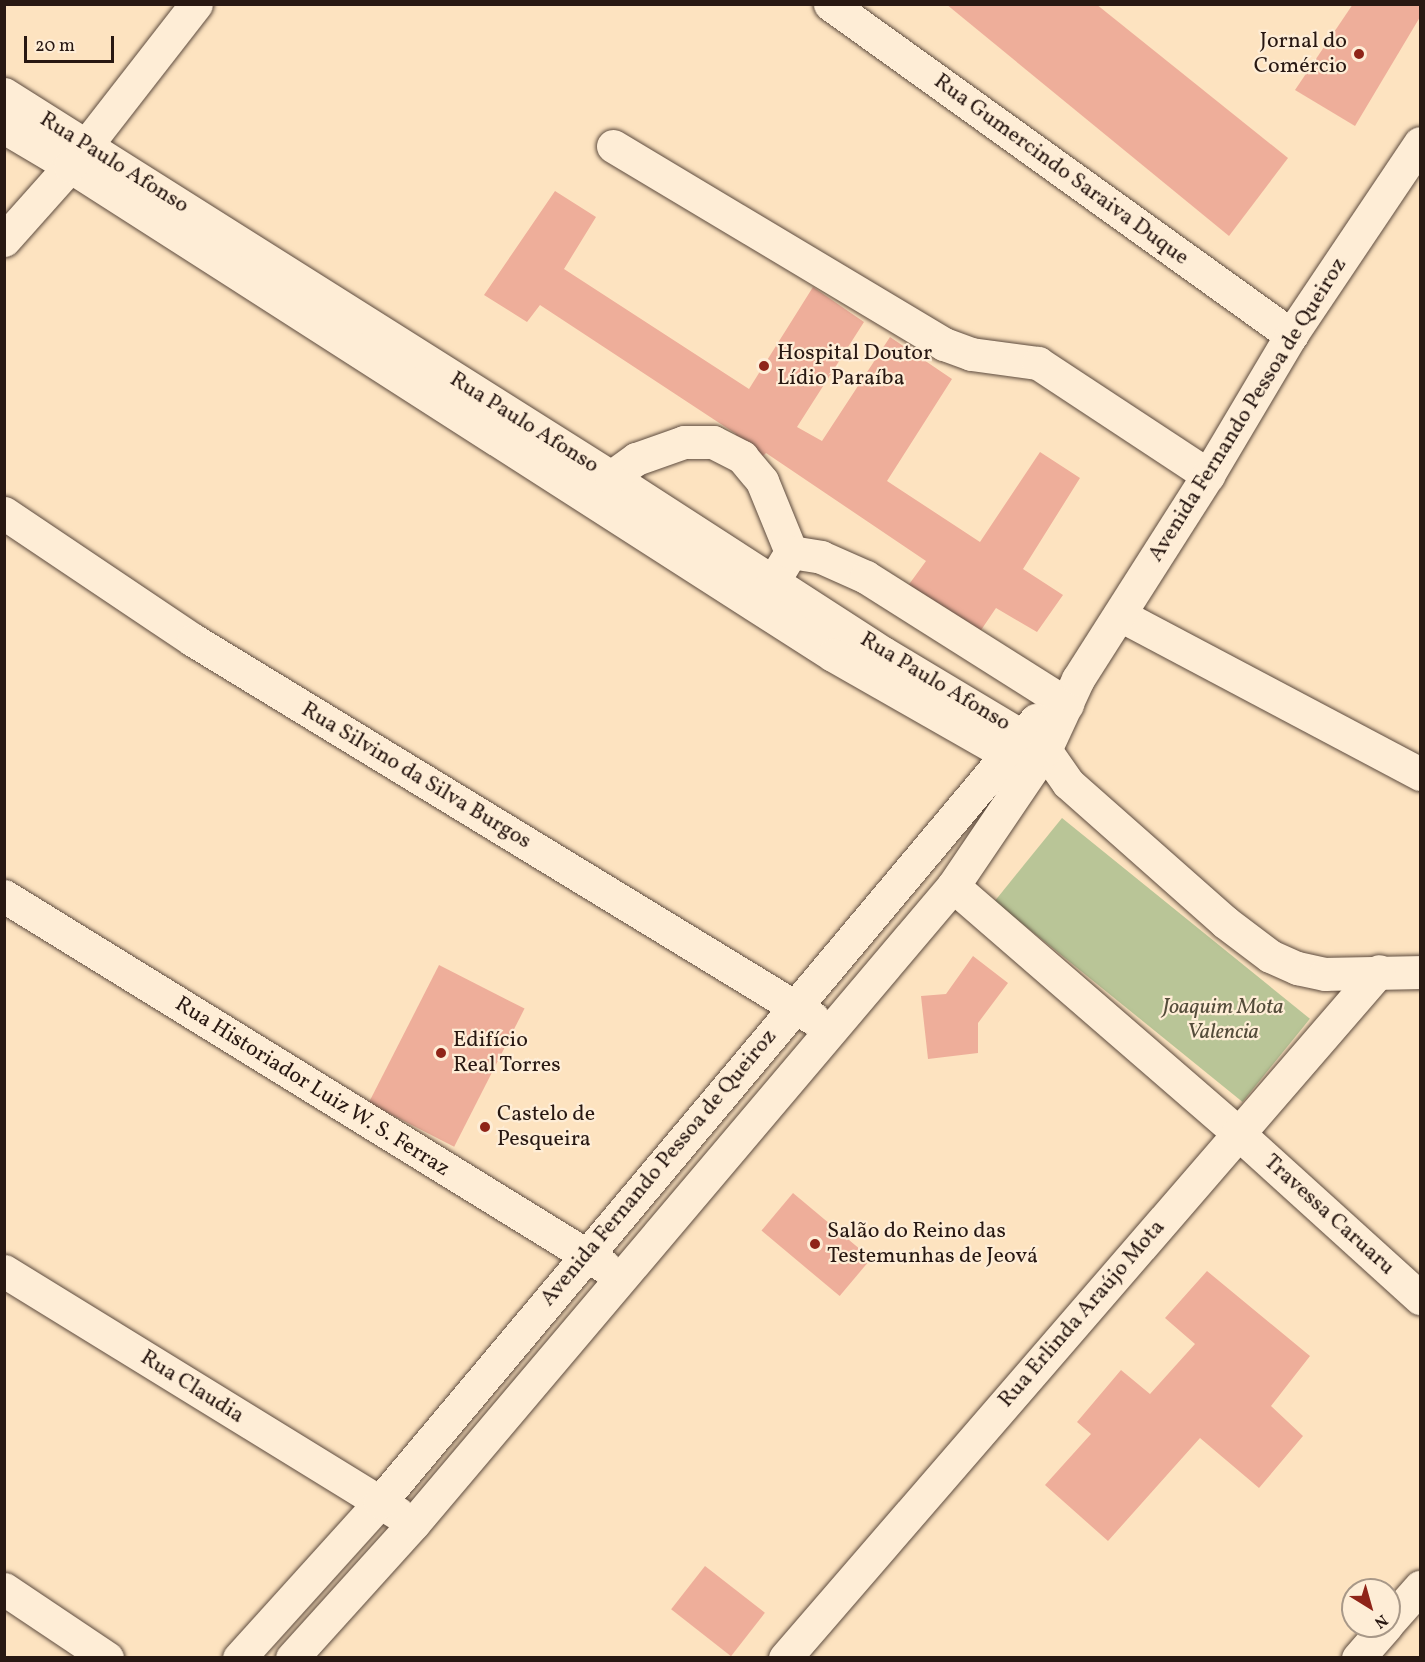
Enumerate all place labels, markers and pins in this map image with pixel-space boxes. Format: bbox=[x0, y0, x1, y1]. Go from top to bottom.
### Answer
place label: Jornal do Comércio bbox=[1254, 28, 1347, 80]
marker: Jornal do Comércio bbox=[1352, 47, 1366, 61]
place label: Hospital Doutor Lídio Paraíba bbox=[777, 340, 932, 392]
marker: Hospital Doutor Lídio Paraíba bbox=[755, 357, 773, 375]
place label: Edifício Real Torres bbox=[453, 1027, 561, 1078]
marker: Edifício Real Torres bbox=[434, 1046, 448, 1060]
place label: Castelo de Pesqueira bbox=[497, 1101, 595, 1152]
marker: Castelo de Pesqueira bbox=[478, 1120, 492, 1134]
place label: Salão do Reino das Testemunhas de Jeová bbox=[827, 1218, 1038, 1270]
marker: Salão do Reino das Testemunhas de Jeová bbox=[808, 1237, 822, 1251]

